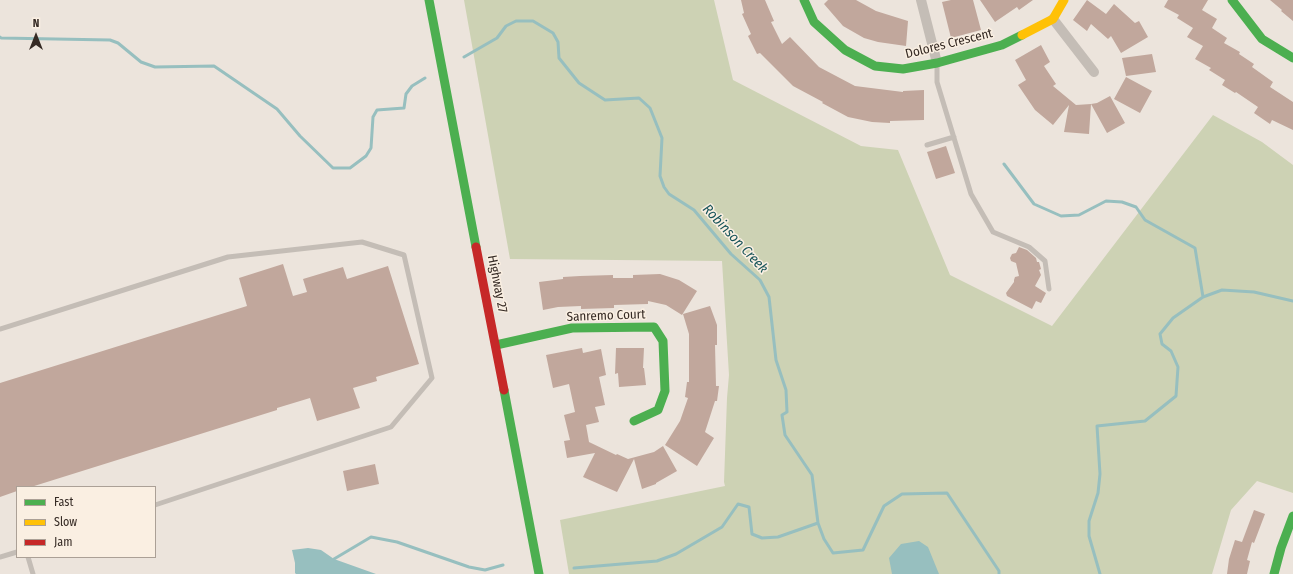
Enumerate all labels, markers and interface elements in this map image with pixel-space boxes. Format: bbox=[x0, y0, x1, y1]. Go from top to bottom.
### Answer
north arrow bbox=[16, 16, 56, 56]
text: N bbox=[33, 17, 39, 30]
street label: Dolores Crescent bbox=[904, 26, 994, 62]
water label: Robinson Creek bbox=[699, 201, 771, 277]
street label: Highway 27 bbox=[484, 254, 510, 314]
street label: Sanremo Court bbox=[566, 307, 646, 325]
legend bbox=[16, 486, 156, 558]
text: Fast bbox=[54, 495, 73, 509]
text: Slow bbox=[54, 515, 77, 529]
text: Jam bbox=[54, 535, 72, 549]

